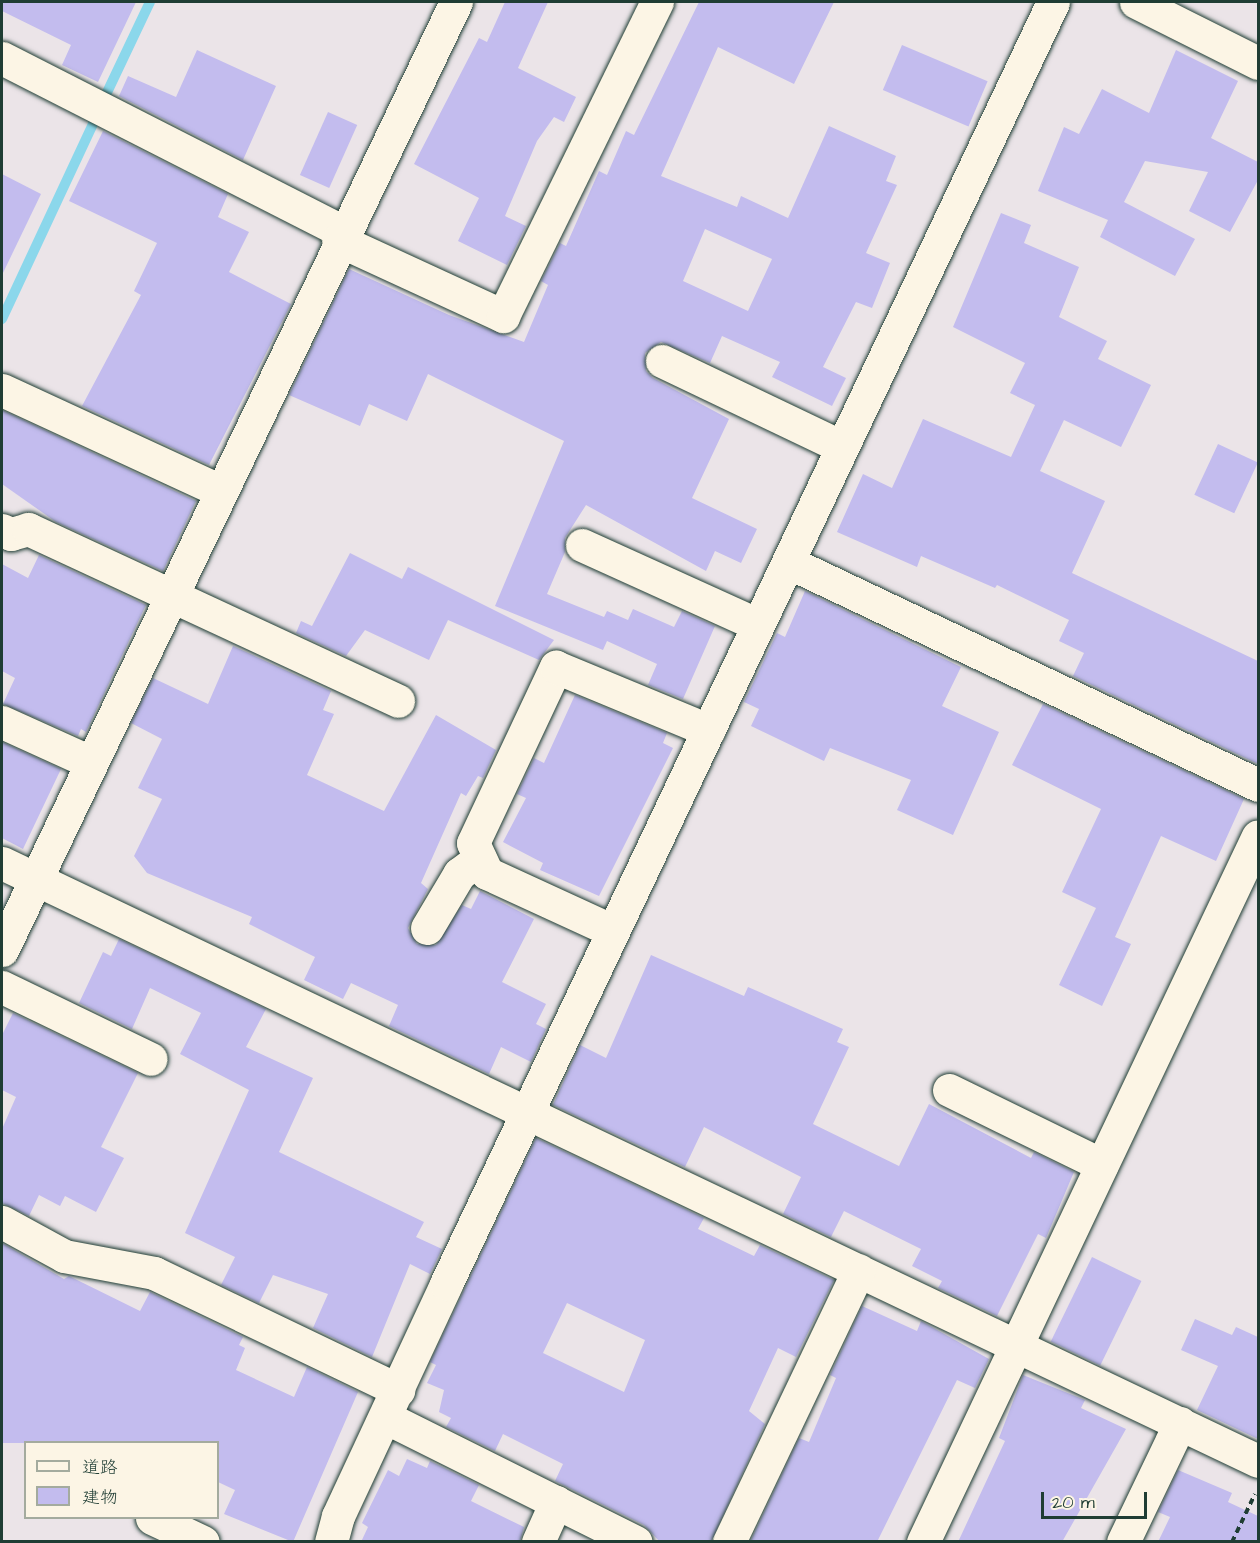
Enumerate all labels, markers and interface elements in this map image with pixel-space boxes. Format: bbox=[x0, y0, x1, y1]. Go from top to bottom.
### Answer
legend bbox=[24, 1441, 219, 1519]
text: 道路 bbox=[82, 1455, 118, 1480]
scale bar bbox=[1044, 1480, 1150, 1518]
text: 建物 bbox=[82, 1485, 118, 1510]
text: 20 m bbox=[1052, 1490, 1095, 1515]

